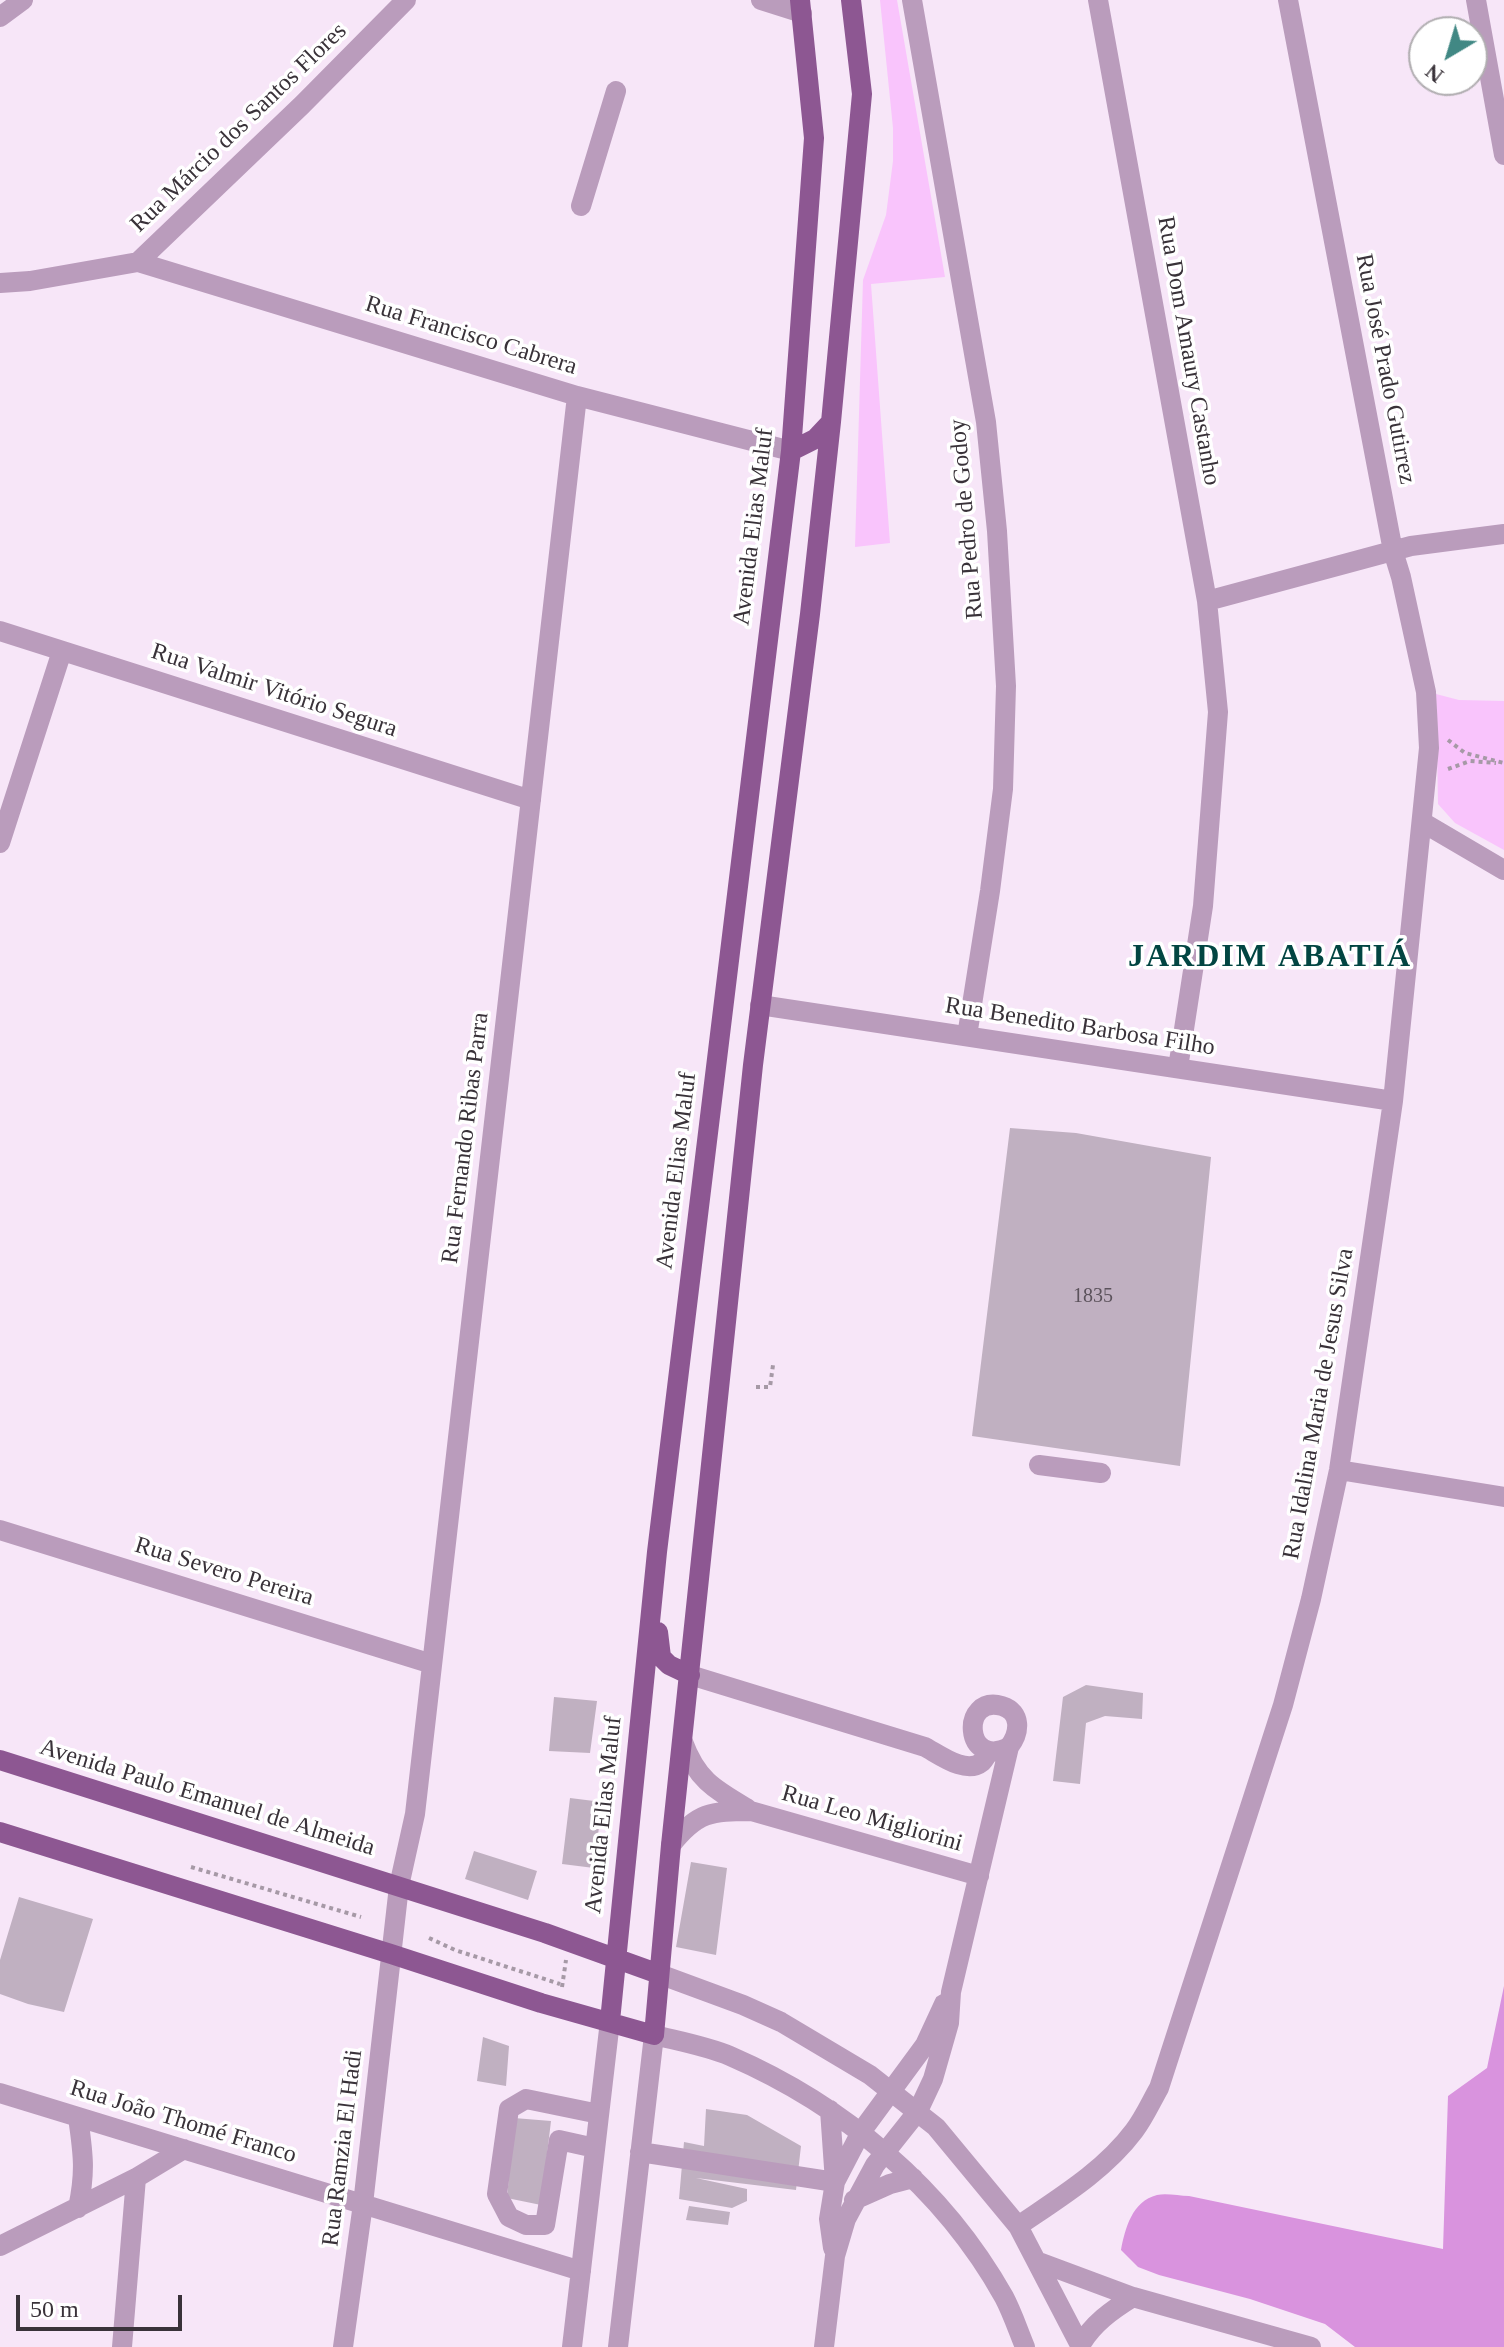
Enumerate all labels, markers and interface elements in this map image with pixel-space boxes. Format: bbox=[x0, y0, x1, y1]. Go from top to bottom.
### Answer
north arrow bbox=[1408, 16, 1488, 96]
street label: Rua Márcio dos Santos Flores bbox=[125, 17, 353, 239]
text: N bbox=[1420, 59, 1448, 88]
street label: Rua Dom Amaury Castanho bbox=[1150, 214, 1226, 488]
street label: Rua José Prado Gutirrez bbox=[1349, 251, 1421, 487]
street label: Rua Francisco Cabrera bbox=[362, 290, 580, 382]
street label: Rua Pedro de Godoy bbox=[944, 418, 990, 620]
street label: Avenida Elias Maluf bbox=[728, 427, 780, 627]
street label: Rua Valmir Vitório Segura bbox=[148, 638, 400, 744]
district label: JARDIM ABATIÁ bbox=[1128, 939, 1412, 977]
street label: Rua Benedito Barbosa Filho bbox=[943, 991, 1217, 1063]
street label: Rua Fernando Ribas Parra bbox=[436, 1011, 496, 1265]
street label: Avenida Elias Maluf bbox=[651, 1071, 703, 1271]
street label: Rua Idalina Maria de Jesus Silva bbox=[1277, 1246, 1361, 1562]
house number: 1835 bbox=[1073, 1285, 1113, 1309]
street label: Rua Severo Pereira bbox=[131, 1531, 317, 1613]
street label: Avenida Elias Maluf bbox=[579, 1715, 629, 1915]
street label: Avenida Paulo Emanuel de Almeida bbox=[36, 1733, 378, 1863]
street label: Rua Leo Migliorini bbox=[778, 1779, 966, 1859]
street label: Rua Ramzia El Hadi bbox=[317, 2048, 369, 2248]
street label: Rua João Thomé Franco bbox=[66, 2074, 300, 2170]
scale bar bbox=[20, 2279, 186, 2329]
text: 50 m bbox=[30, 2296, 79, 2322]

